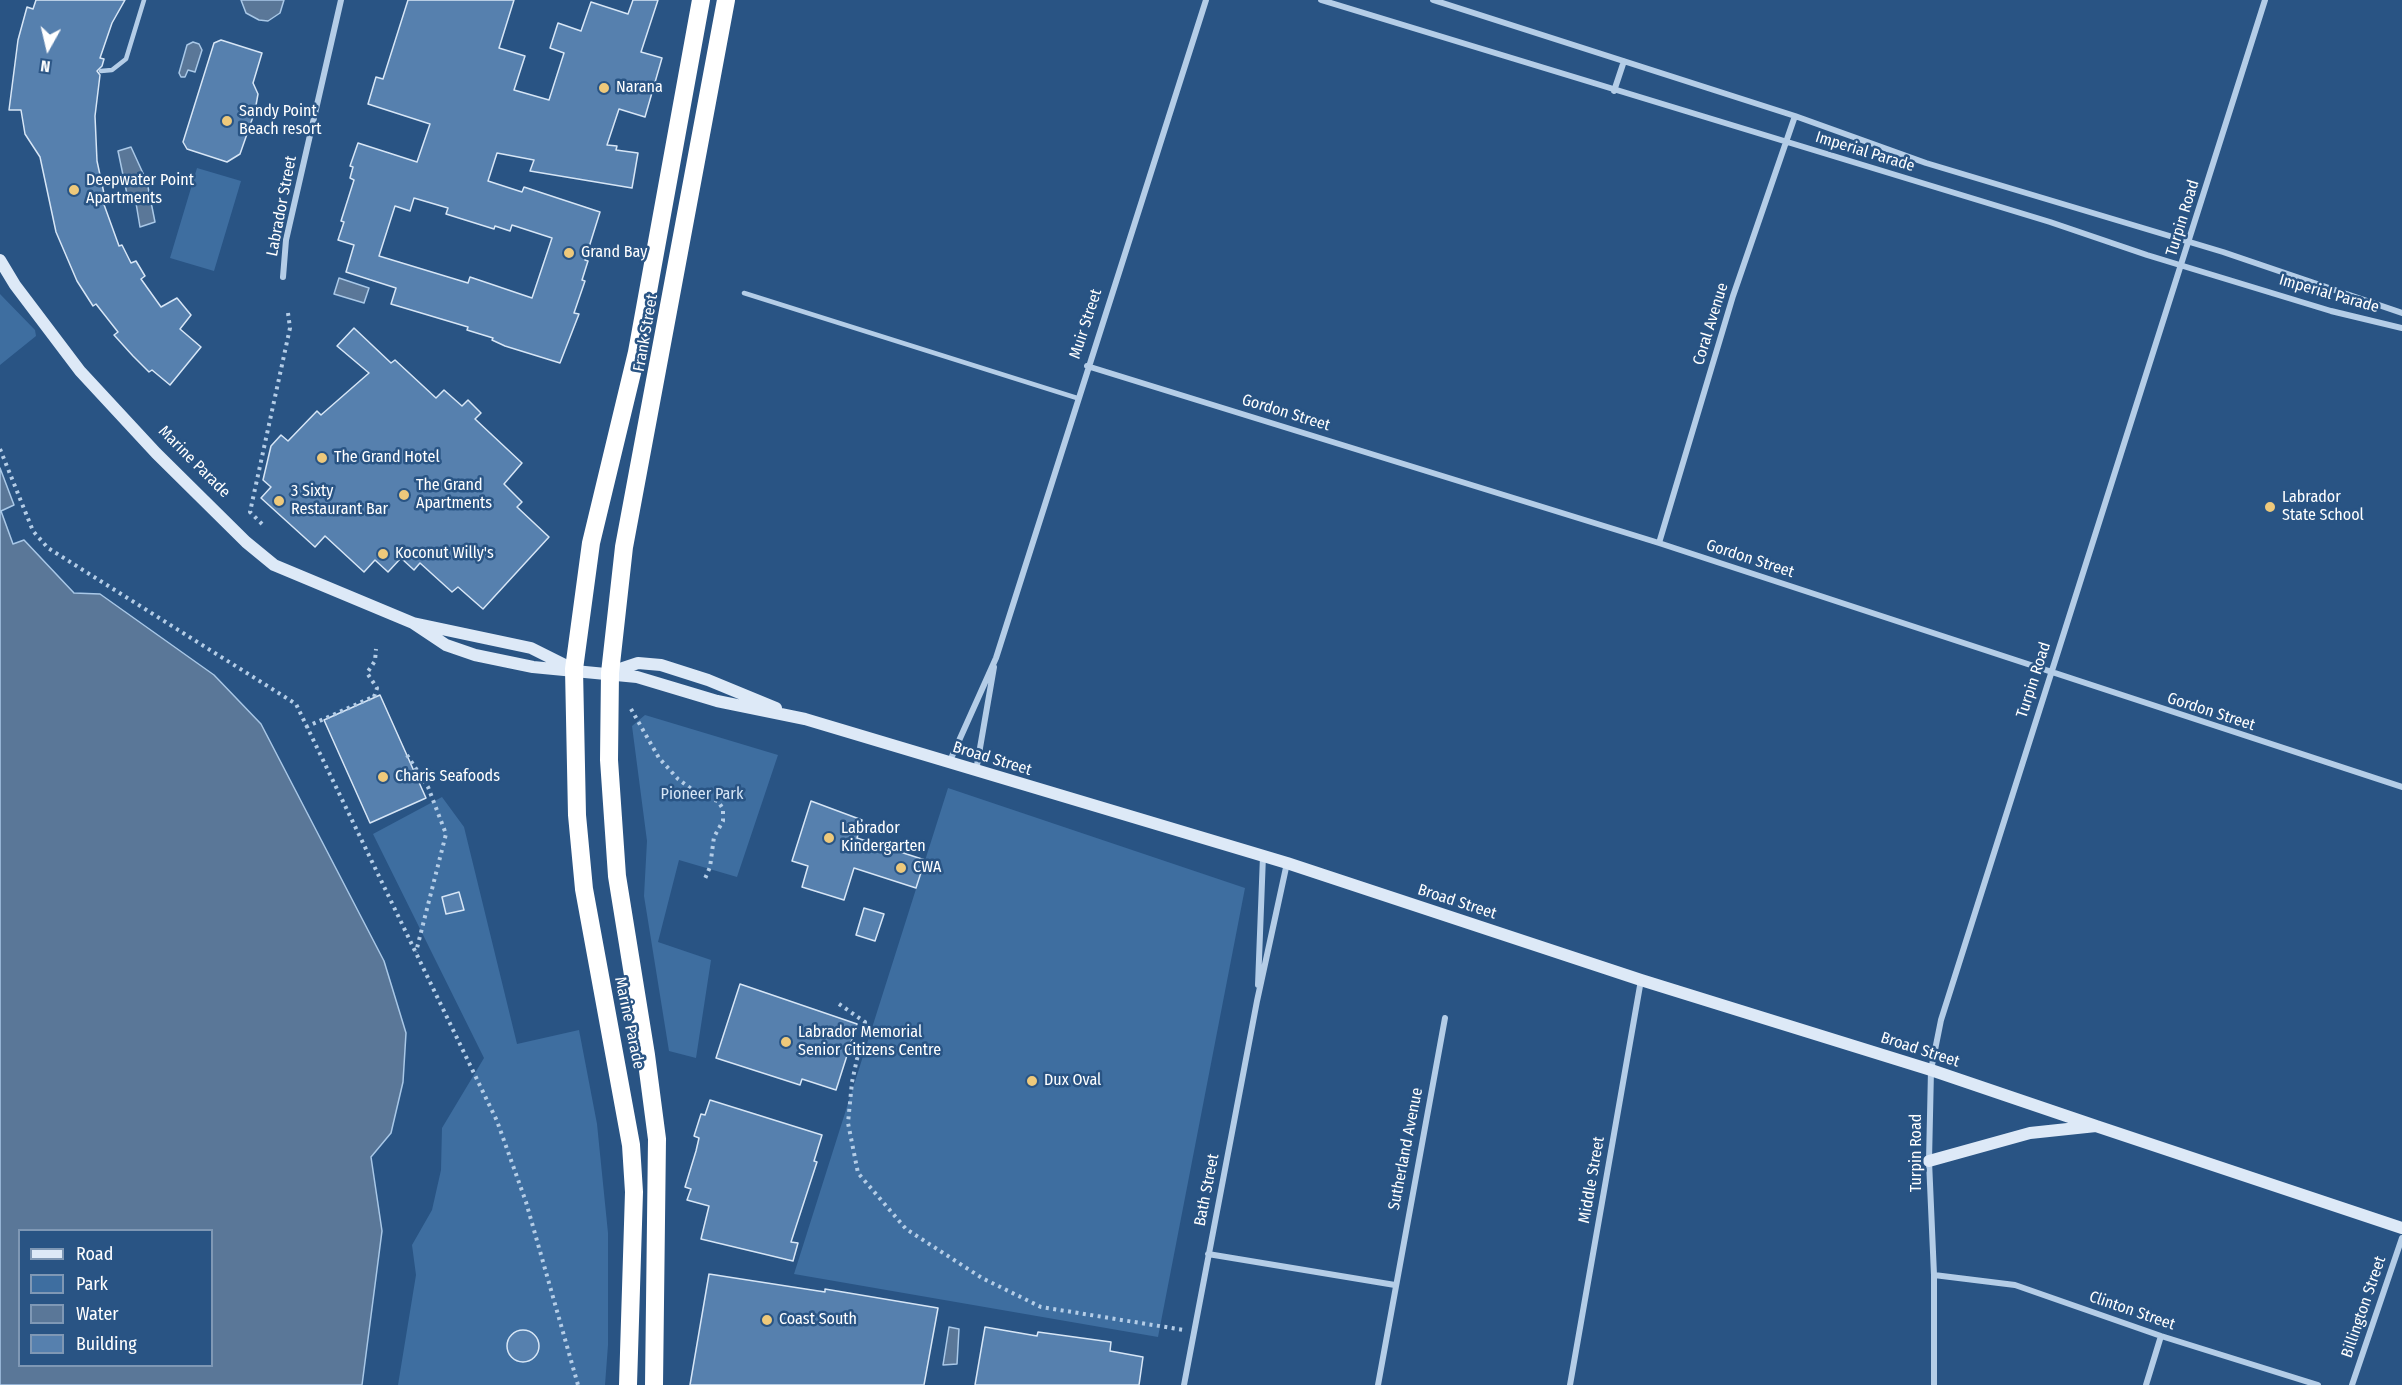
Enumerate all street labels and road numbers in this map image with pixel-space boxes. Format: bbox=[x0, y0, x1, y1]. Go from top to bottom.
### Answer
street label: Imperial Parade bbox=[1813, 128, 1917, 176]
street label: Labrador Street bbox=[263, 154, 301, 258]
street label: Turpin Road bbox=[2162, 178, 2204, 258]
street label: Imperial Parade bbox=[2277, 271, 2381, 317]
street label: Coral Avenue bbox=[1689, 281, 1733, 367]
street label: Muir Street bbox=[1066, 287, 1106, 361]
street label: Frank Street bbox=[630, 293, 662, 373]
street label: Gordon Street bbox=[1240, 390, 1332, 436]
street label: Marine Parade bbox=[154, 422, 234, 502]
street label: Gordon Street bbox=[1704, 536, 1796, 582]
street label: Turpin Road bbox=[2013, 640, 2055, 720]
street label: Gordon Street bbox=[2165, 689, 2257, 735]
street label: Broad Street bbox=[950, 738, 1034, 780]
street label: Broad Street bbox=[1415, 880, 1499, 924]
street label: Marine Parade bbox=[610, 975, 648, 1071]
street label: Broad Street bbox=[1878, 1028, 1962, 1072]
street label: Sutherland Avenue bbox=[1385, 1086, 1427, 1212]
street label: Turpin Road bbox=[1907, 1114, 1927, 1192]
street label: Middle Street bbox=[1575, 1135, 1609, 1225]
street label: Bath Street bbox=[1191, 1152, 1223, 1228]
street label: Billington Street bbox=[2338, 1254, 2390, 1360]
street label: Clinton Street bbox=[2087, 1287, 2177, 1335]

